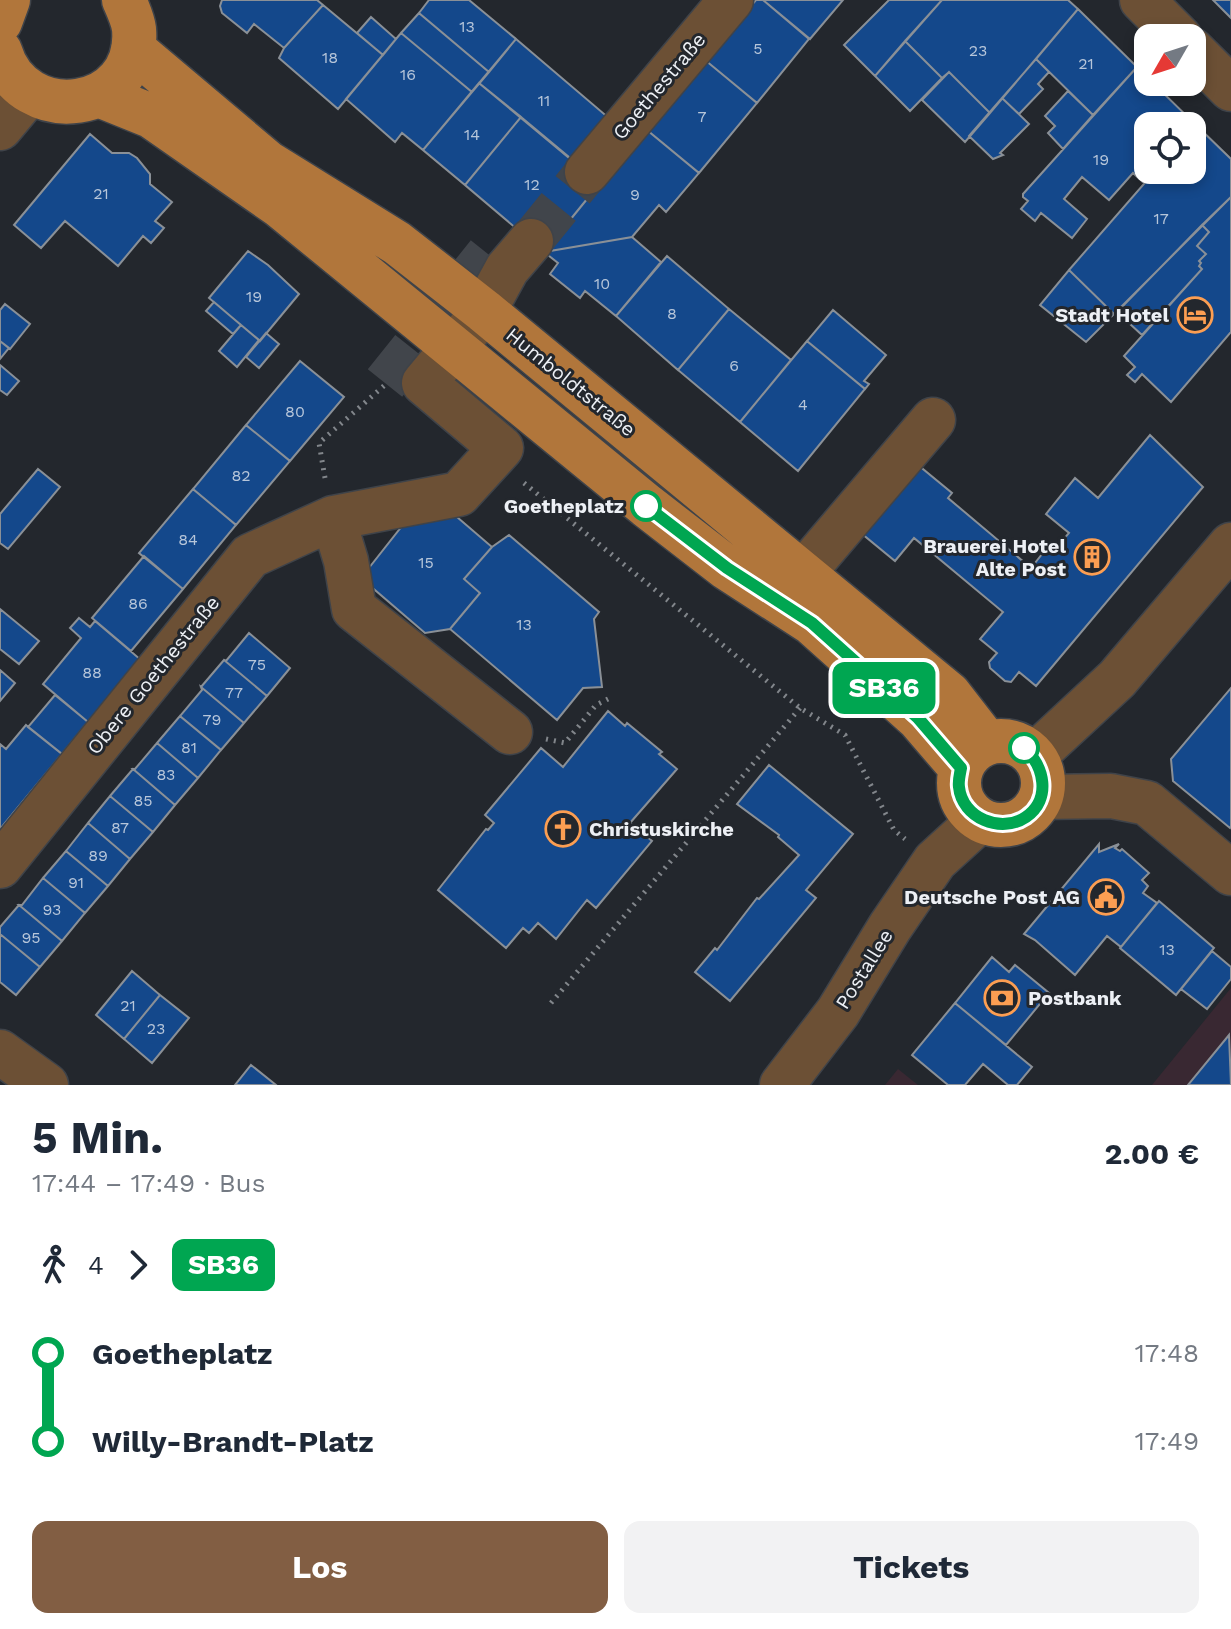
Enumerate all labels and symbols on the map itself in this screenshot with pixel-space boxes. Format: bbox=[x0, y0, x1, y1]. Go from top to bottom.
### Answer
house number: 13 bbox=[459, 17, 475, 36]
north arrow bbox=[1134, 24, 1206, 96]
street label: Goethestraße bbox=[607, 28, 711, 144]
house number: 5 bbox=[753, 39, 763, 58]
house number: 23 bbox=[969, 41, 987, 60]
house number: 18 bbox=[322, 48, 338, 67]
house number: 21 bbox=[1078, 54, 1094, 73]
house number: 16 bbox=[400, 65, 416, 84]
house number: 11 bbox=[538, 91, 550, 110]
house number: 7 bbox=[698, 107, 707, 126]
house number: 14 bbox=[464, 125, 480, 144]
house number: 19 bbox=[1093, 150, 1109, 169]
house number: 12 bbox=[524, 175, 540, 194]
house number: 21 bbox=[93, 184, 109, 203]
house number: 9 bbox=[630, 185, 640, 204]
house number: 17 bbox=[1153, 209, 1169, 228]
house number: 10 bbox=[594, 274, 610, 293]
house number: 19 bbox=[246, 287, 262, 306]
hotel icon: Stadt Hotel bbox=[1176, 296, 1214, 334]
place label: Stadt Hotel bbox=[1055, 303, 1169, 327]
house number: 8 bbox=[667, 304, 677, 323]
street label: Humboldtstraße bbox=[501, 322, 641, 442]
house number: 6 bbox=[729, 356, 739, 375]
house number: 4 bbox=[798, 395, 808, 414]
house number: 80 bbox=[285, 402, 305, 421]
house number: 82 bbox=[231, 466, 251, 485]
marker: Goetheplatz bbox=[631, 491, 661, 521]
place label: Goetheplatz bbox=[504, 494, 624, 518]
house number: 84 bbox=[178, 530, 198, 549]
place label: Brauerei Hotel Alte Post bbox=[923, 534, 1066, 581]
building icon: Brauerei Hotel Alte Post bbox=[1073, 538, 1111, 576]
house number: 15 bbox=[418, 553, 434, 572]
street label: Obere Goethestraße bbox=[82, 591, 224, 759]
house number: 86 bbox=[128, 594, 148, 613]
house number: 13 bbox=[516, 615, 532, 634]
house number: 75 bbox=[248, 655, 266, 674]
line badge: SB36 bbox=[828, 662, 940, 714]
house number: 88 bbox=[82, 663, 102, 682]
house number: 77 bbox=[225, 683, 243, 702]
house number: 79 bbox=[203, 710, 221, 729]
unlabelled marker bbox=[1009, 733, 1039, 763]
house number: 81 bbox=[181, 738, 197, 757]
house number: 83 bbox=[157, 765, 175, 784]
house number: 85 bbox=[133, 791, 153, 810]
church icon: Christuskirche bbox=[544, 810, 582, 848]
place label: Christuskirche bbox=[589, 817, 734, 841]
house number: 87 bbox=[111, 818, 129, 837]
house number: 89 bbox=[88, 846, 108, 865]
house number: 91 bbox=[68, 873, 84, 892]
public building icon: Deutsche Post AG bbox=[1087, 878, 1125, 916]
place label: Deutsche Post AG bbox=[904, 885, 1080, 909]
house number: 93 bbox=[43, 900, 61, 919]
street label: Postallee bbox=[830, 925, 898, 1013]
house number: 95 bbox=[21, 928, 41, 947]
house number: 13 bbox=[1159, 940, 1175, 959]
bank icon: Postbank bbox=[983, 979, 1021, 1017]
place label: Postbank bbox=[1028, 986, 1122, 1010]
house number: 21 bbox=[120, 996, 136, 1015]
house number: 23 bbox=[147, 1019, 165, 1038]

